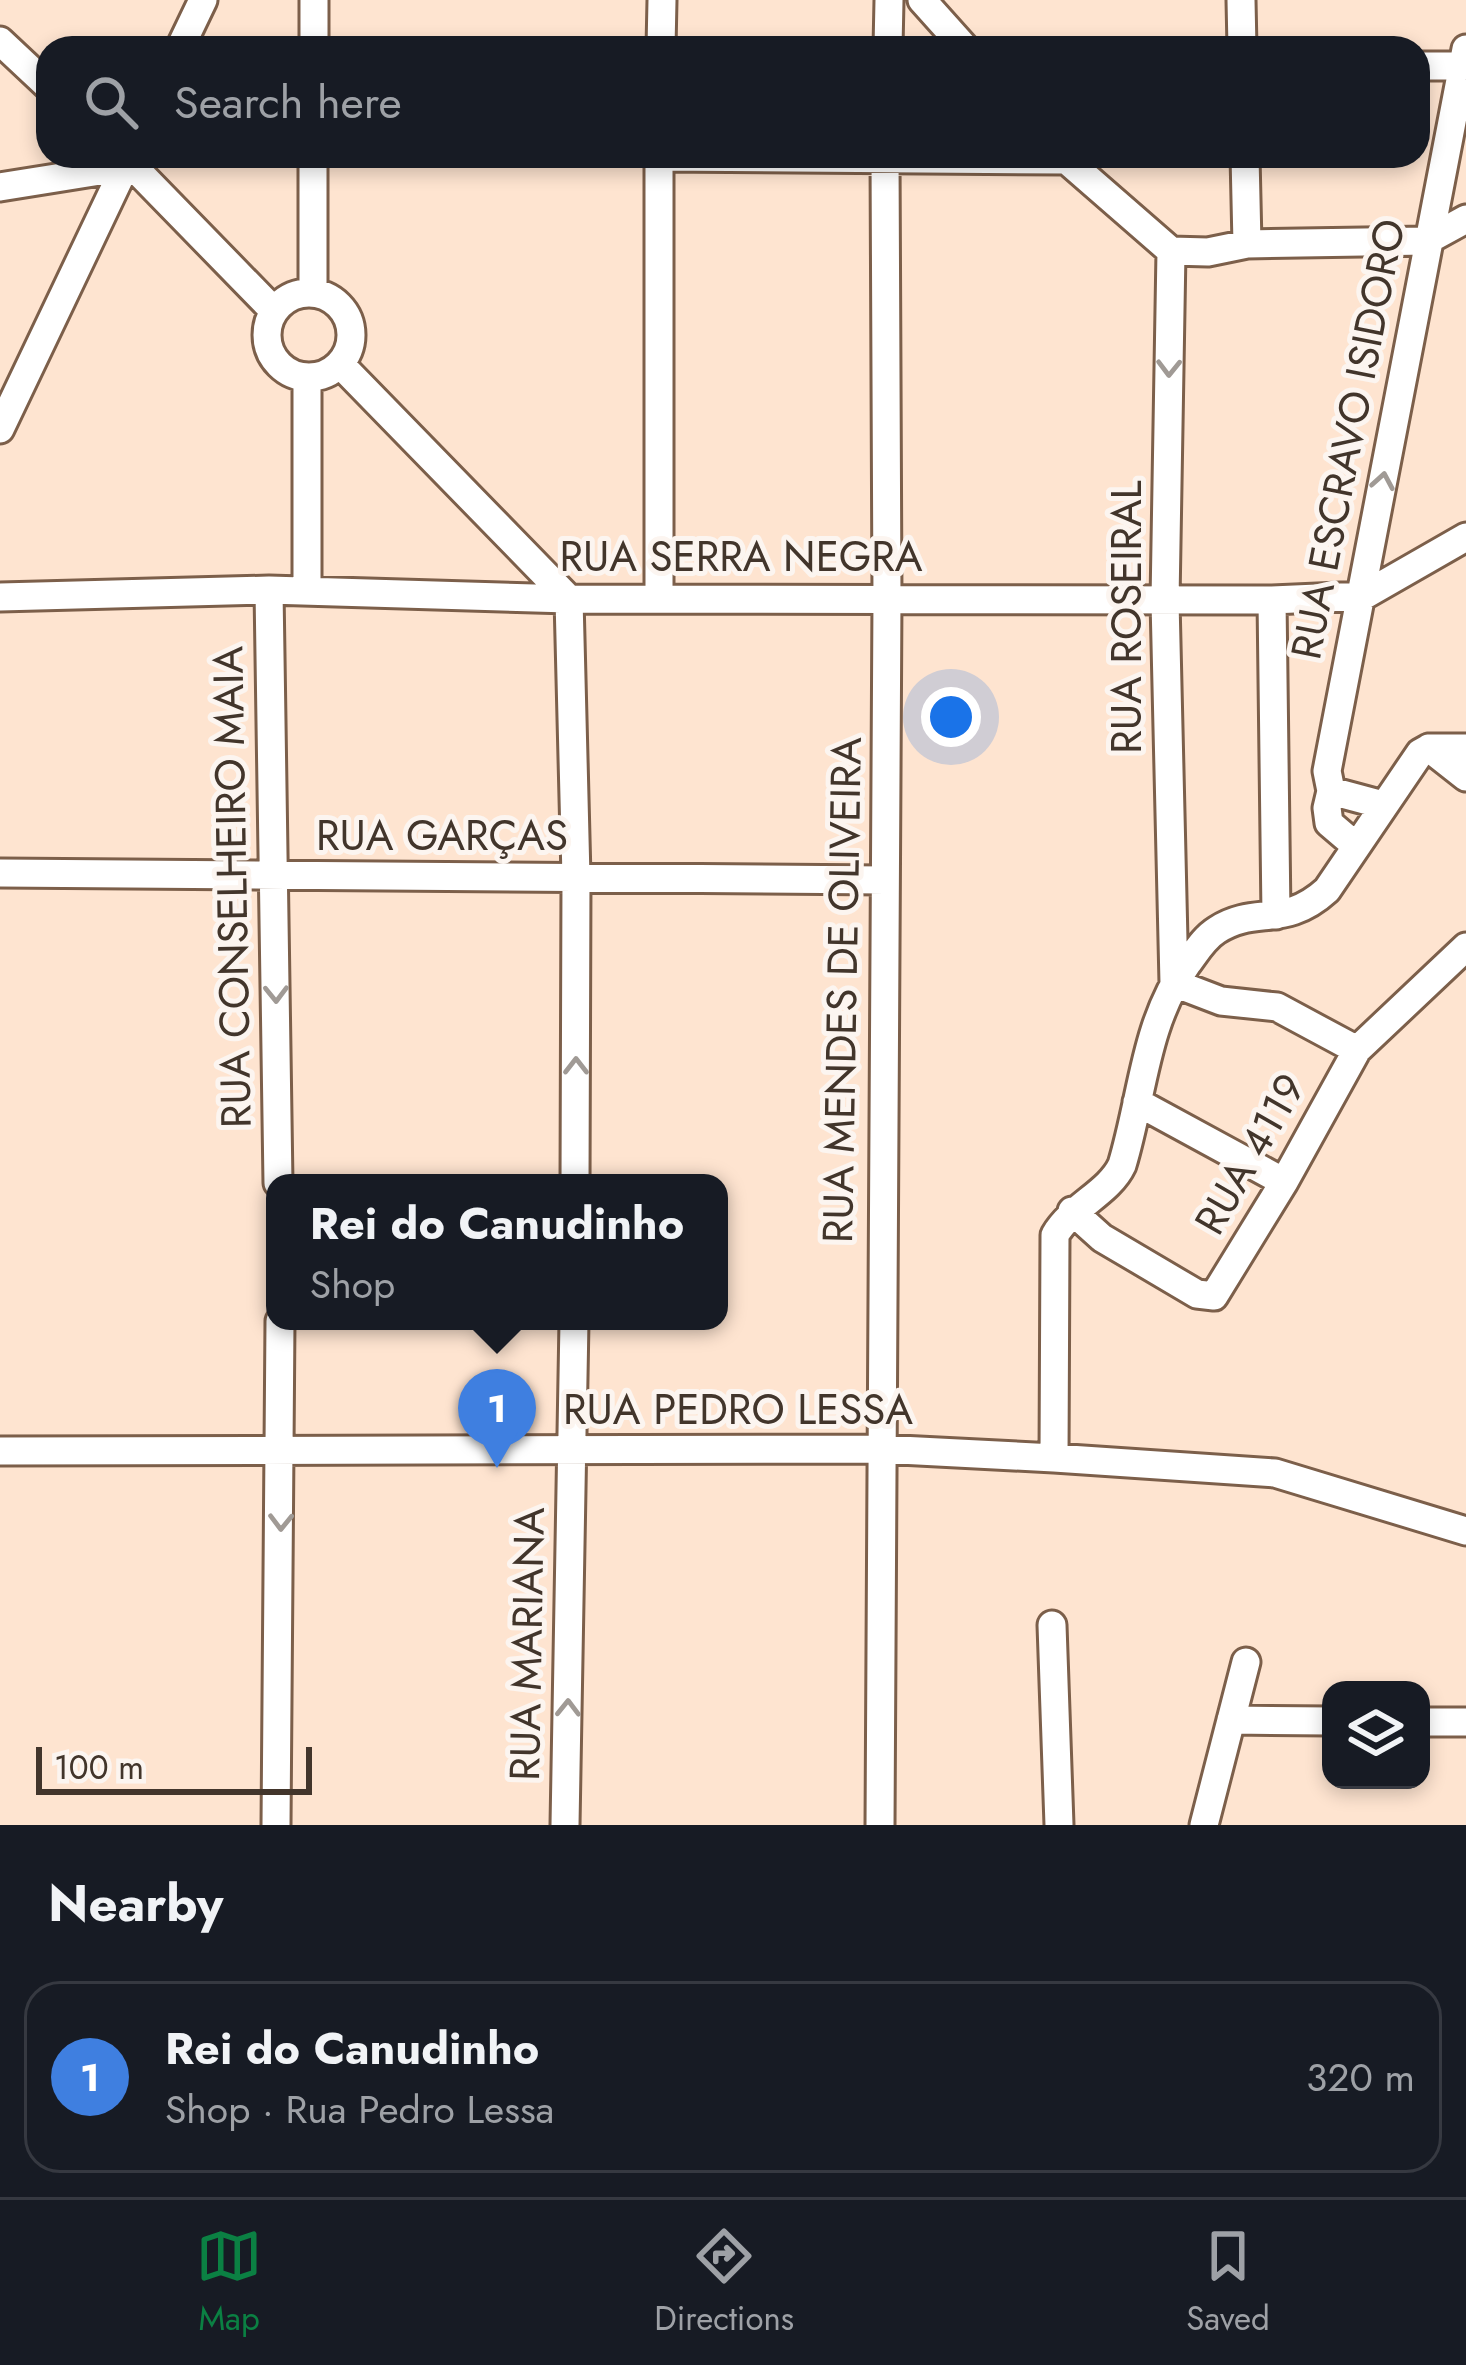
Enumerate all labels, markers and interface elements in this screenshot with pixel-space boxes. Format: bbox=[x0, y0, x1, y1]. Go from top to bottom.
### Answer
search box bbox=[36, 36, 1430, 168]
icon: search bbox=[78, 69, 144, 135]
text: Search here bbox=[174, 70, 402, 135]
street label: RUA ESCRAVO ISIDORO bbox=[1275, 214, 1421, 664]
one-way arrow bbox=[1156, 359, 1182, 378]
one-way arrow bbox=[1370, 471, 1395, 491]
street label: RUA ROSEIRAL bbox=[1096, 480, 1157, 754]
street label: RUA SERRA NEGRA bbox=[559, 526, 923, 587]
street label: RUA CONSELHEIRO MAIA bbox=[197, 645, 267, 1129]
your location bbox=[921, 687, 981, 747]
street label: RUA MENDES DE OLIVEIRA bbox=[807, 736, 877, 1244]
street label: RUA GARÇAS bbox=[316, 805, 568, 866]
one-way arrow bbox=[263, 985, 289, 1004]
one-way arrow bbox=[562, 1056, 588, 1075]
street label: RUA 4119 bbox=[1179, 1062, 1321, 1246]
popup bbox=[266, 1174, 728, 1330]
text: Rei do Canudinho bbox=[310, 1191, 684, 1256]
text: Shop bbox=[310, 1256, 395, 1313]
pin: 1 bbox=[458, 1369, 536, 1468]
street label: RUA PEDRO LESSA bbox=[563, 1379, 913, 1440]
street label: RUA MARIANA bbox=[494, 1506, 560, 1781]
one-way arrow bbox=[268, 1513, 294, 1532]
map controls bbox=[1322, 1681, 1430, 1789]
button: layers bbox=[1322, 1681, 1430, 1789]
one-way arrow bbox=[555, 1698, 581, 1716]
scale bar bbox=[36, 1741, 312, 1794]
text: 100 m bbox=[54, 1744, 144, 1791]
text: Nearby bbox=[48, 1866, 223, 1940]
text: Rei do Canudinho bbox=[165, 2016, 539, 2081]
text: 1 bbox=[80, 2049, 100, 2106]
text: 320 m bbox=[1306, 2049, 1415, 2106]
text: Shop · Rua Pedro Lessa bbox=[165, 2081, 554, 2138]
tab: Map bbox=[196, 2223, 262, 2342]
tab: Directions bbox=[654, 2223, 794, 2342]
tab: Saved bbox=[1186, 2223, 1270, 2342]

